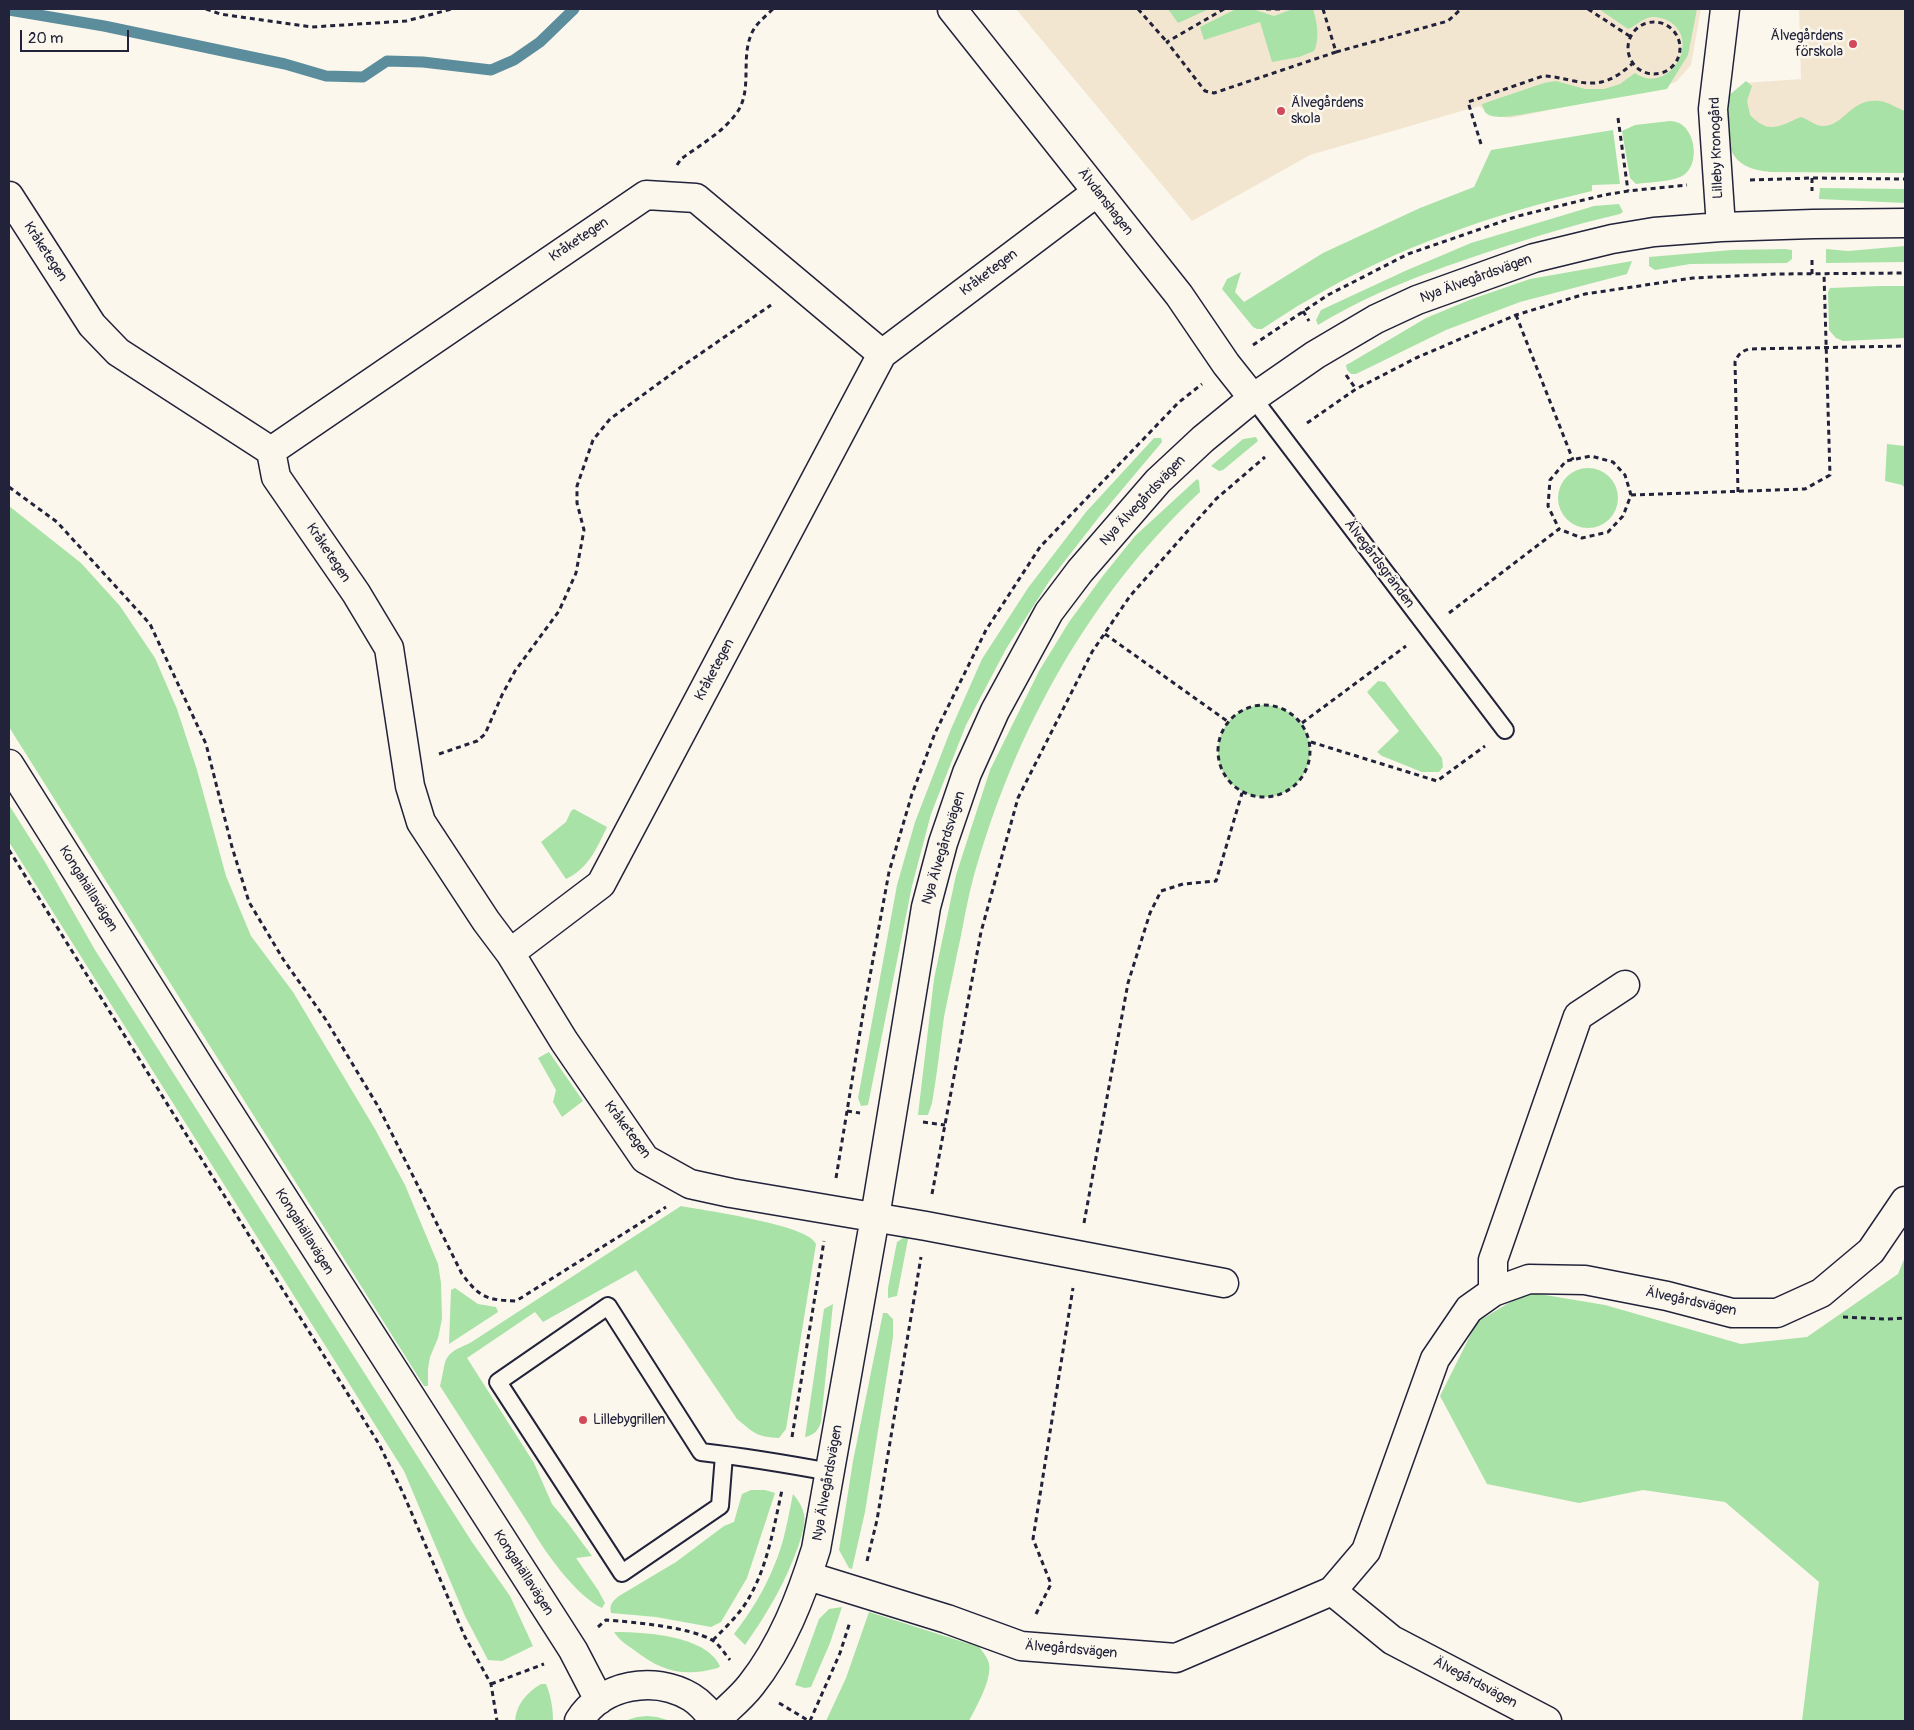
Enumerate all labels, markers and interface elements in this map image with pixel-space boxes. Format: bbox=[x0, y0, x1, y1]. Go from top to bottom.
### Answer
scale bar bbox=[22, 20, 131, 52]
place label: Älvegårdens förskola bbox=[1771, 28, 1843, 60]
text: 20 m bbox=[28, 29, 63, 48]
marker: Älvegårdens förskola bbox=[1847, 38, 1859, 50]
place label: Älvegårdens skola bbox=[1291, 95, 1363, 128]
street label: Lilleby Kronogård bbox=[1707, 97, 1727, 199]
marker: Älvegårdens skola bbox=[1275, 105, 1287, 117]
street label: Älvdanshagen bbox=[1074, 165, 1136, 239]
street label: Kråketegen bbox=[546, 214, 612, 266]
street label: Kråketegen bbox=[20, 219, 70, 285]
street label: Kråketegen bbox=[957, 246, 1021, 300]
street label: Nya Älvegårdsvägen bbox=[1418, 251, 1534, 307]
street label: Nya Älvegårdsvägen bbox=[1097, 452, 1189, 550]
street label: Älvegårdsgränden bbox=[1340, 517, 1418, 611]
street label: Kråketegen bbox=[302, 520, 354, 586]
street label: Kråketegen bbox=[692, 636, 738, 704]
street label: Nya Älvegårdsvägen bbox=[919, 789, 969, 907]
street label: Kongahällavägen bbox=[55, 843, 121, 935]
street label: Kråketegen bbox=[600, 1098, 654, 1162]
street label: Kongahällavägen bbox=[271, 1186, 337, 1278]
street label: Älvegårdsvägen bbox=[1644, 1284, 1738, 1320]
place label: Lillebygrillen bbox=[593, 1412, 666, 1428]
marker: Lillebygrillen bbox=[577, 1414, 589, 1426]
street label: Nya Älvegårdsvägen bbox=[810, 1424, 846, 1542]
street label: Kongahällavägen bbox=[489, 1527, 557, 1619]
street label: Älvegårdsvägen bbox=[1024, 1638, 1118, 1662]
street label: Älvegårdsvägen bbox=[1430, 1654, 1520, 1712]

